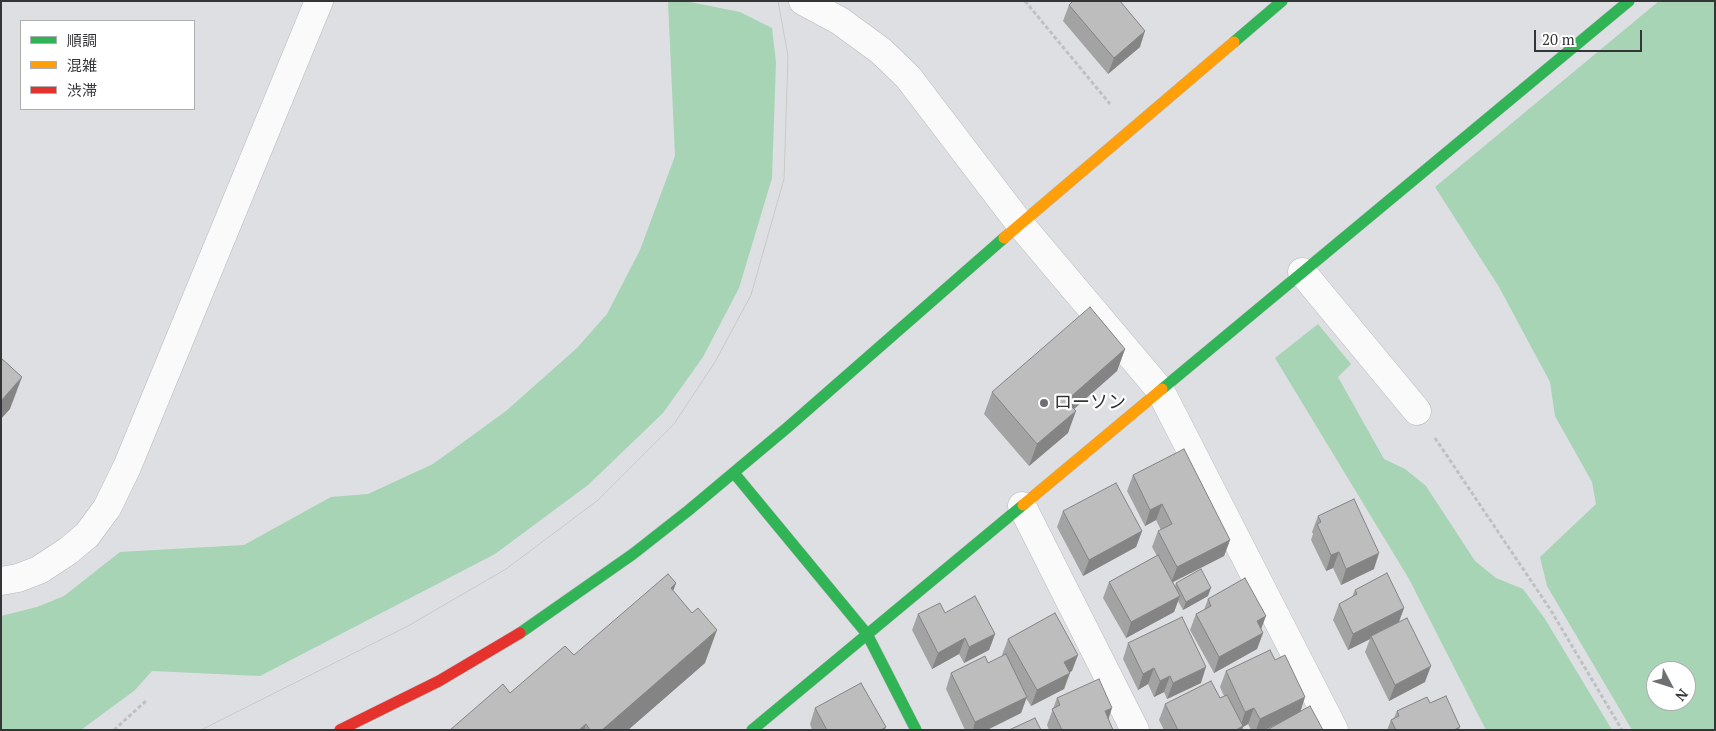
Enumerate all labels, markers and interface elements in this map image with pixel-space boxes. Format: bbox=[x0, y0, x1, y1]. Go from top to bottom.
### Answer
legend bbox=[20, 20, 195, 110]
scale bar bbox=[1536, 20, 1644, 52]
text: 20 m bbox=[1542, 29, 1575, 49]
text: 順調 bbox=[67, 30, 97, 50]
text: 混雑 bbox=[67, 55, 97, 75]
text: 渋滞 bbox=[67, 80, 97, 100]
place label: ローソン bbox=[1054, 392, 1126, 414]
marker: ローソン bbox=[1038, 397, 1050, 409]
north arrow bbox=[1646, 661, 1696, 711]
text: N bbox=[1671, 685, 1693, 705]

